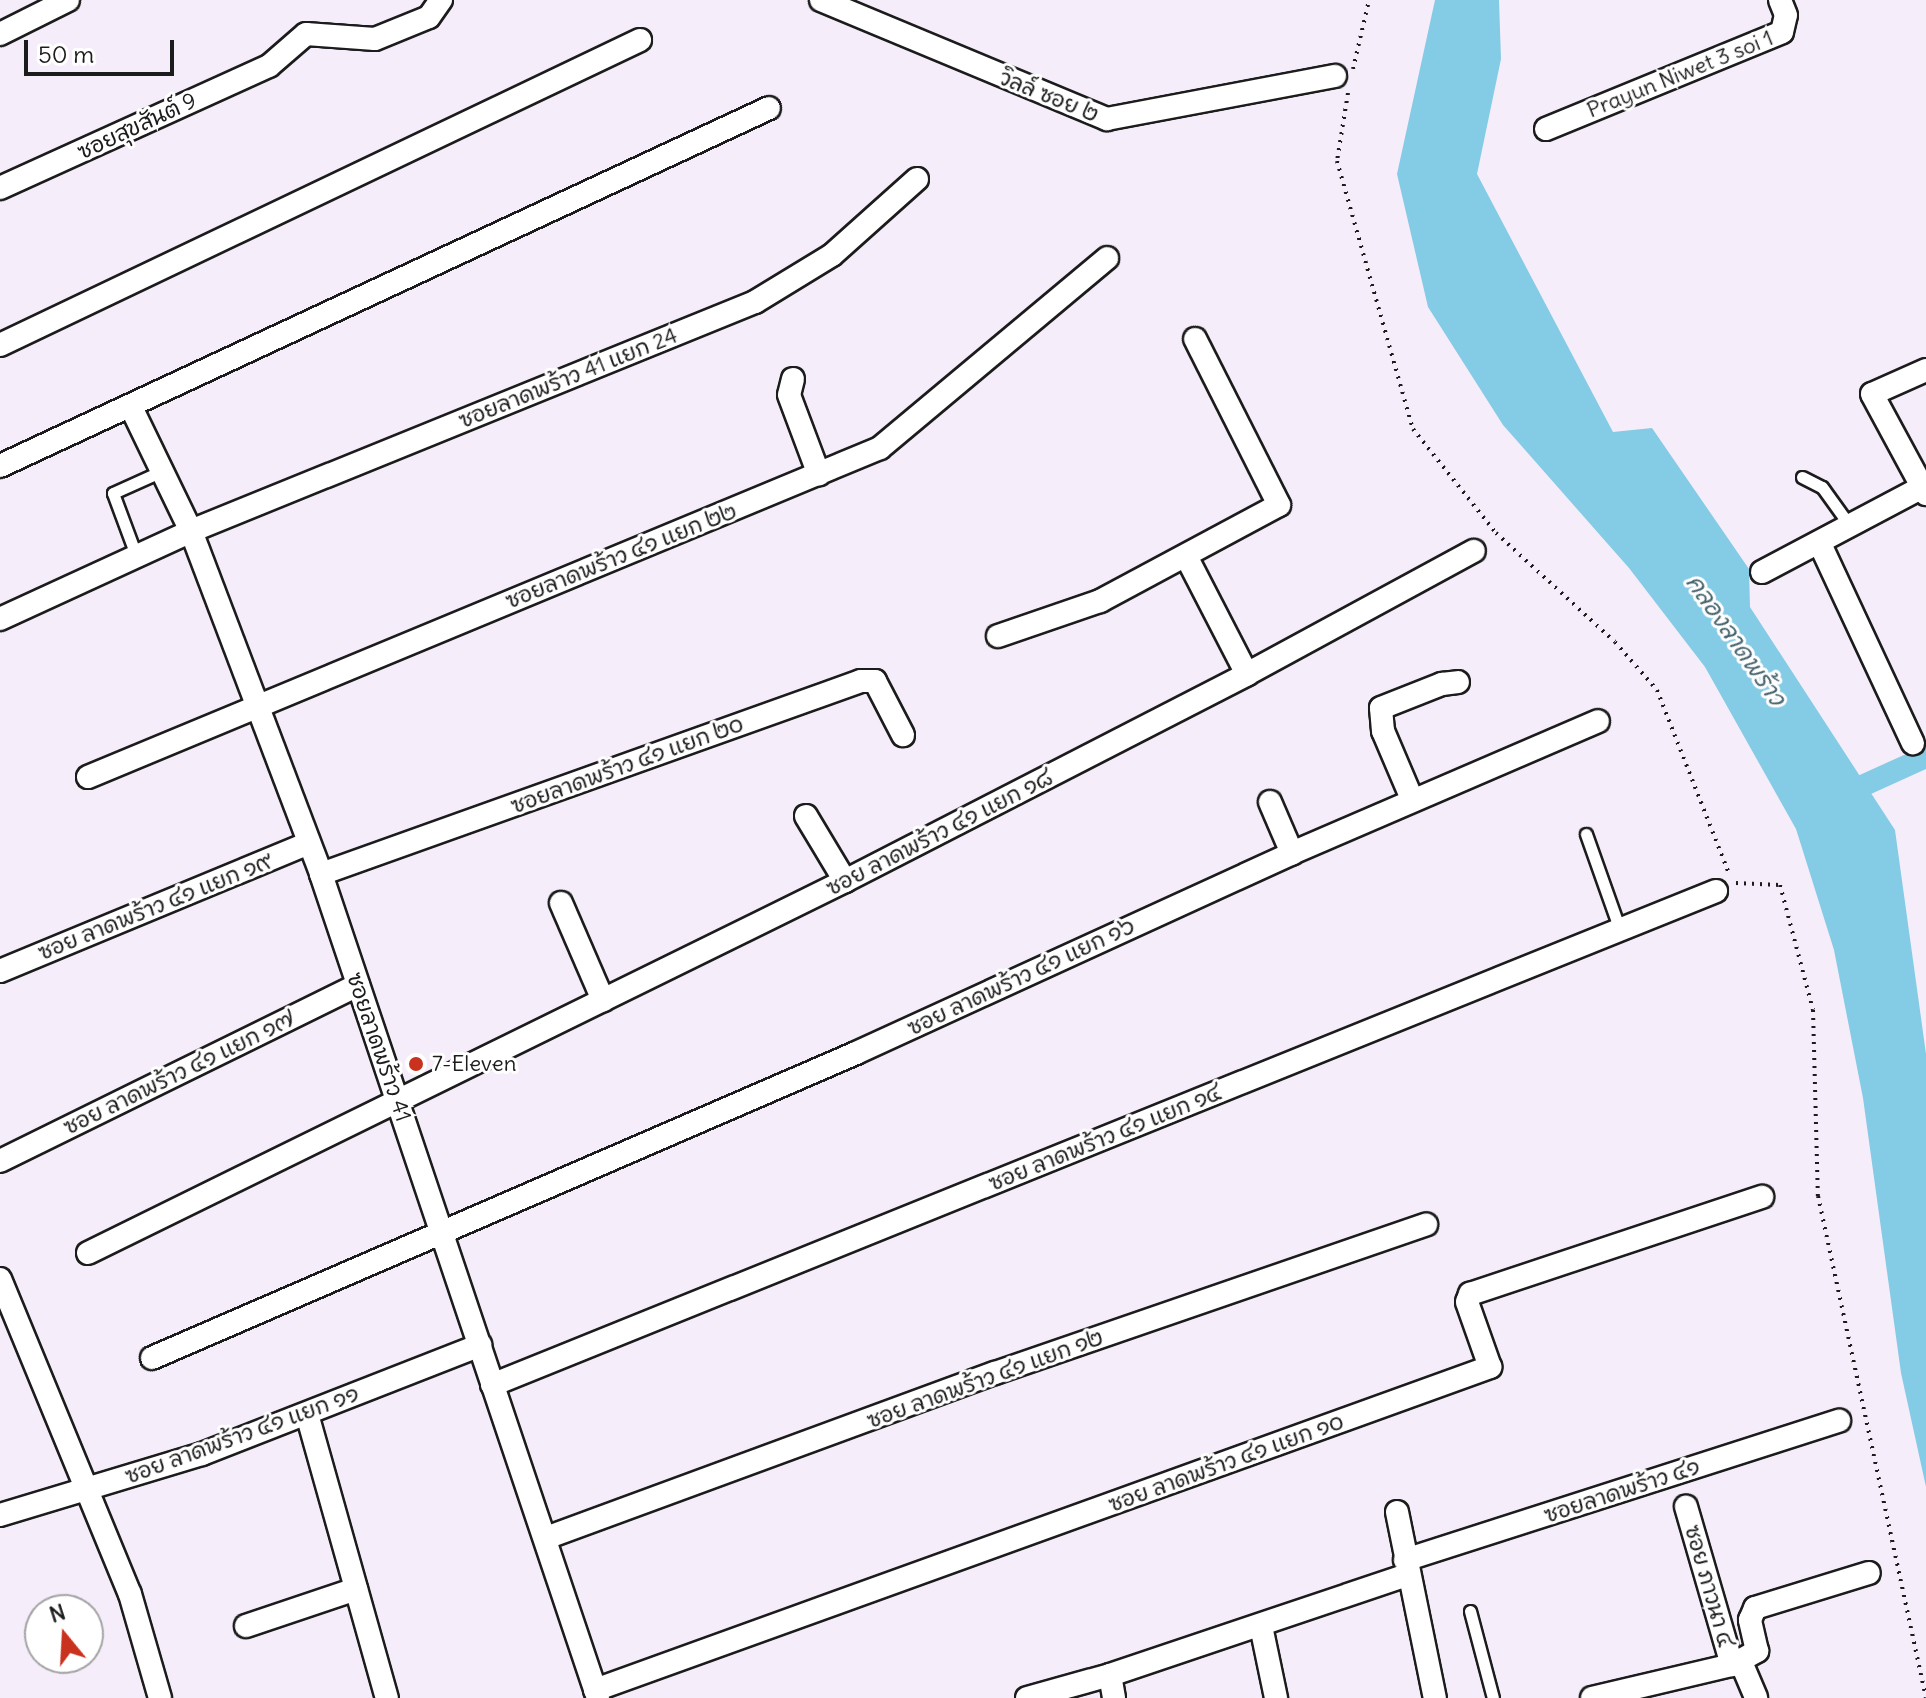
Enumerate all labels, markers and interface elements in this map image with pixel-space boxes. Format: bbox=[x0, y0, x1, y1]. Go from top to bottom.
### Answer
scale bar bbox=[28, 24, 178, 74]
street label: Prayun Niwet 3 soi 1 bbox=[1583, 25, 1777, 123]
text: 50 m bbox=[38, 39, 94, 69]
street label: วิลล์ ซอย ๒ bbox=[996, 64, 1102, 128]
street label: ซอยสุขสันต์ 9 bbox=[73, 87, 201, 165]
street label: ซอยลาดพร้าว 41 แยก 24 bbox=[455, 322, 681, 434]
street label: ซอยลาดพร้าว ๔๑ แยก ๒๒ bbox=[502, 498, 740, 614]
water label: คลองลาดพร้าว bbox=[1680, 569, 1792, 711]
street label: ซอยลาดพร้าว ๔๑ แยก ๒๐ bbox=[507, 711, 747, 819]
street label: ซอย ลาดพร้าว ๔๑ แยก ๑๘ bbox=[822, 765, 1056, 901]
street label: ซอย ลาดพร้าว ๔๑ แยก ๑๙ bbox=[34, 848, 276, 966]
street label: ซอย ลาดพร้าว ๔๑ แยก ๑๖ bbox=[903, 913, 1139, 1041]
street label: ซอยลาดพร้าว 41 bbox=[341, 969, 417, 1125]
street label: ซอย ลาดพร้าว ๔๑ แยก ๑๗ bbox=[59, 1005, 299, 1141]
place label: 7-Eleven bbox=[432, 1051, 516, 1077]
marker: 7-Eleven bbox=[407, 1055, 425, 1073]
street label: ซอย ลาดพร้าว ๔๑ แยก ๑๔ bbox=[985, 1079, 1225, 1197]
street label: ซอย ลาดพร้าว ๔๑ แยก ๑๒ bbox=[863, 1324, 1107, 1434]
street label: ซอย ลาดพร้าว ๔๑ แยก ๑๑ bbox=[122, 1380, 362, 1490]
street label: ซอย ลาดพร้าว ๔๑ แยก ๑๐ bbox=[1105, 1408, 1347, 1518]
street label: ซอยลาดพร้าว ๔๑ bbox=[1541, 1453, 1703, 1529]
street label: ซอย ภาวนา ๔ bbox=[1679, 1522, 1739, 1650]
north arrow bbox=[24, 1594, 104, 1674]
text: N bbox=[46, 1597, 69, 1629]

